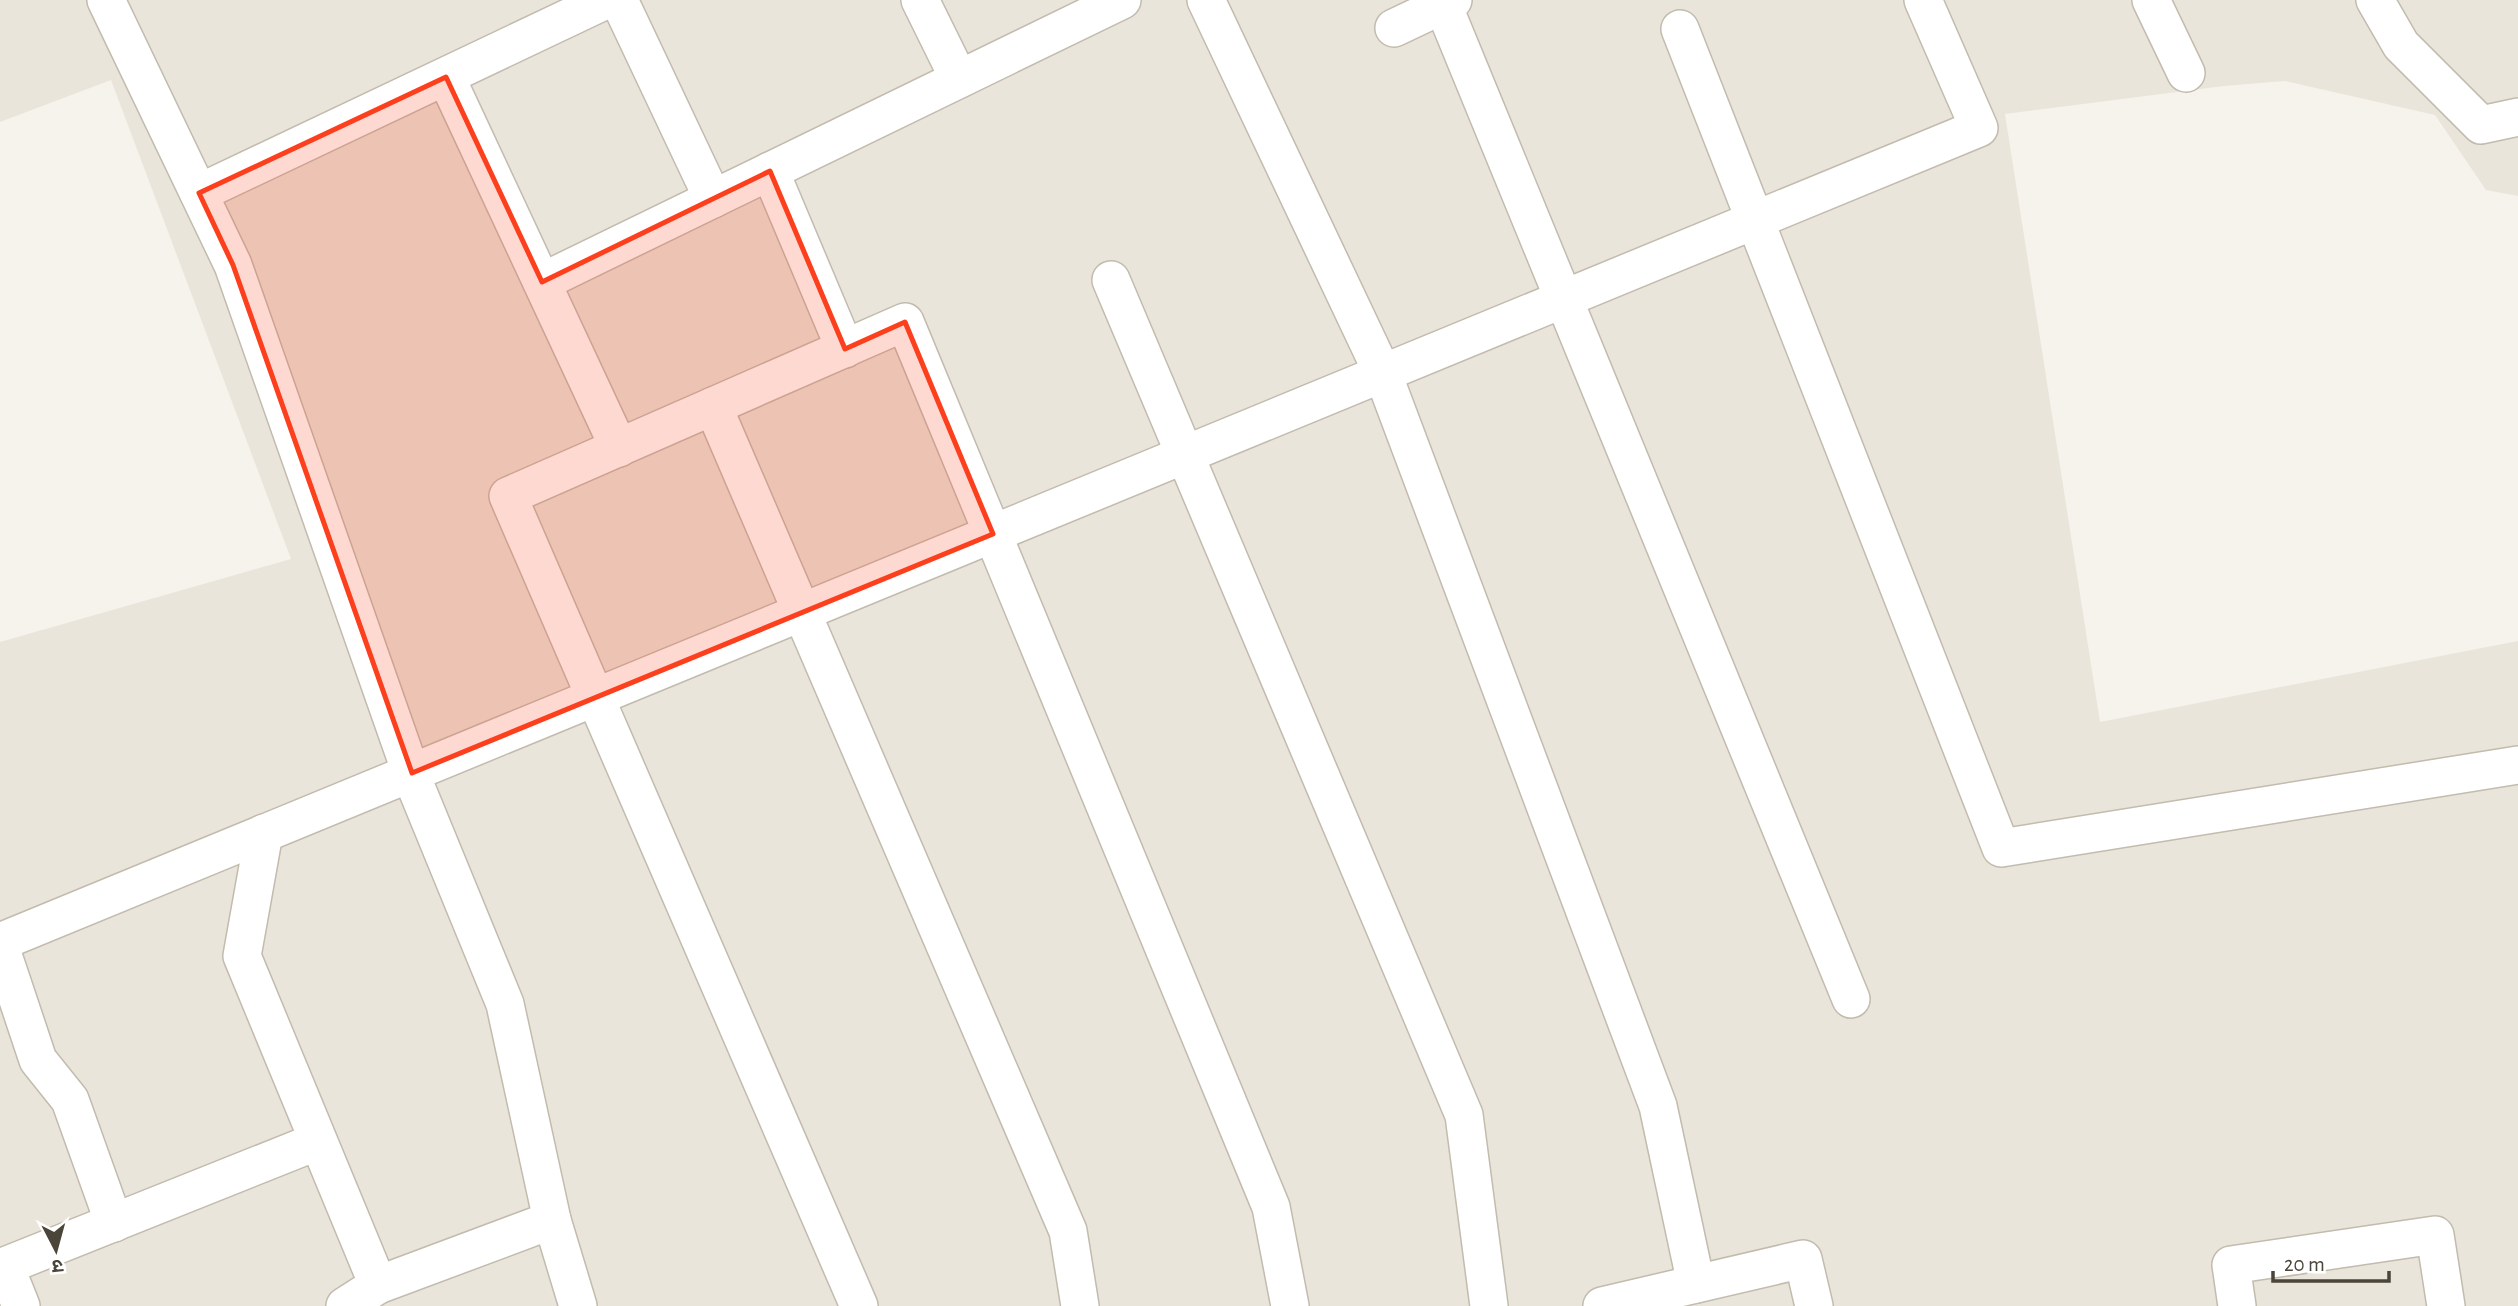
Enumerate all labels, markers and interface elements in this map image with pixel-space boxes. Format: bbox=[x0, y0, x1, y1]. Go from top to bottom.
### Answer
north arrow bbox=[21, 1215, 91, 1285]
scale bar bbox=[2273, 1240, 2388, 1284]
text: 20 m bbox=[2284, 1254, 2325, 1275]
text: उ bbox=[50, 1255, 64, 1276]

